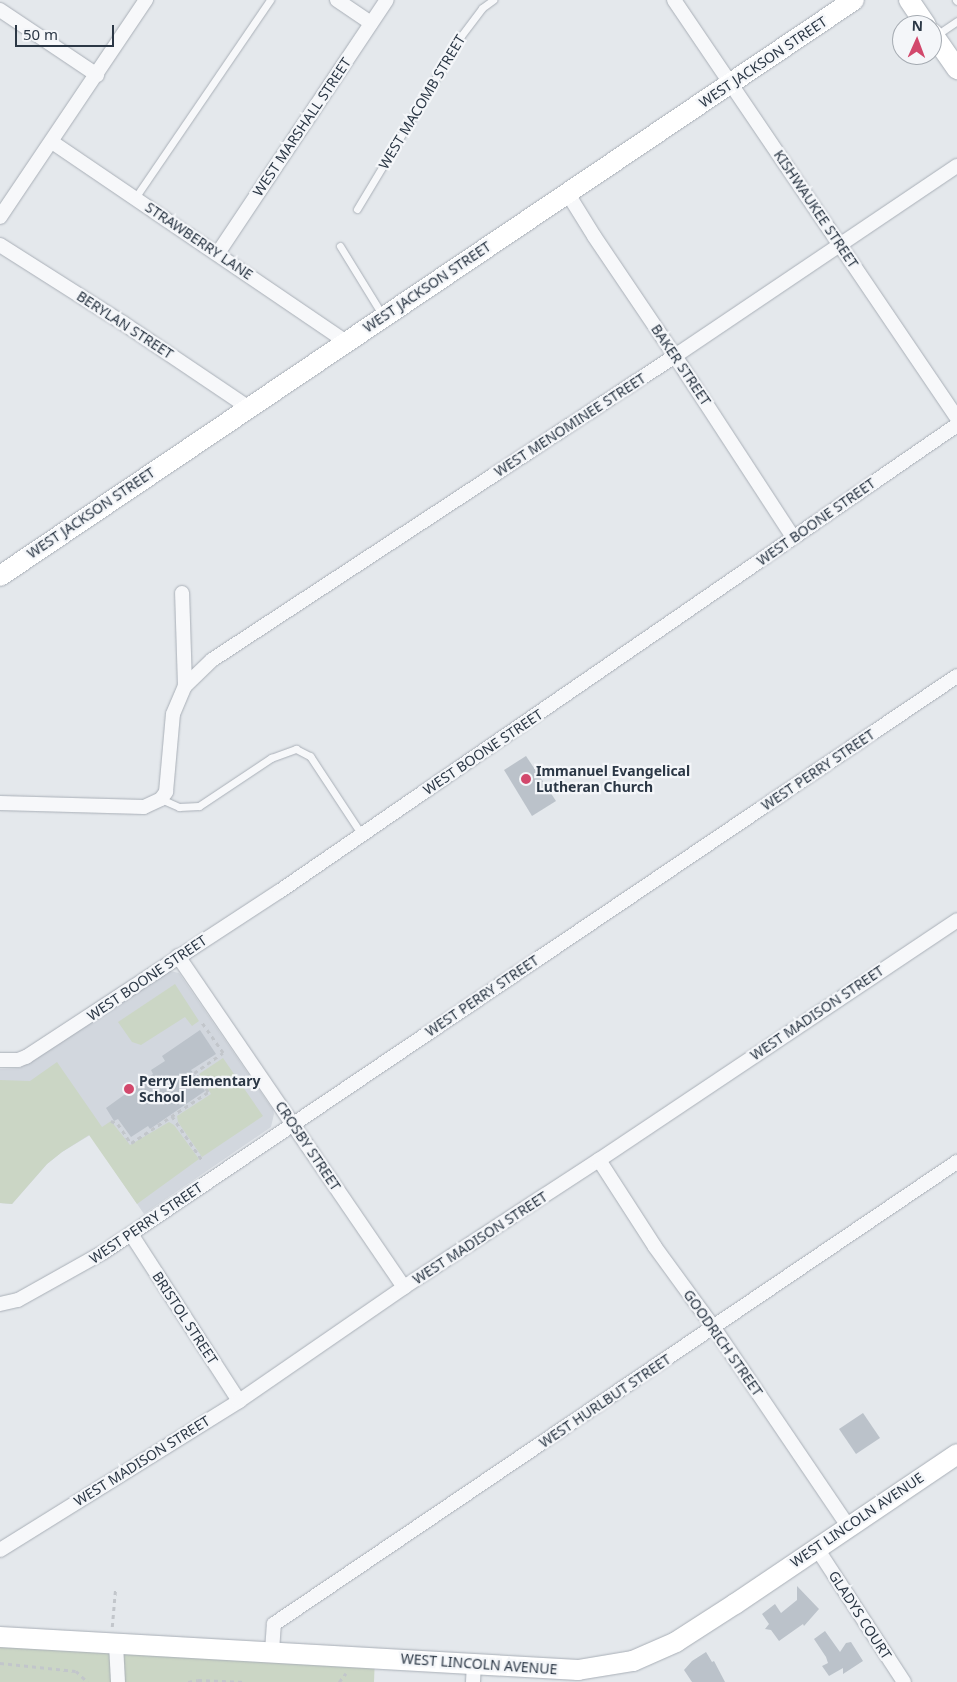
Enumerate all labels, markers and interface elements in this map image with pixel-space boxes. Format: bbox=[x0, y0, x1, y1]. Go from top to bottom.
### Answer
street label: WEST JACKSON STREET bbox=[696, 13, 830, 111]
scale bar bbox=[18, 15, 116, 47]
north arrow bbox=[892, 15, 942, 65]
text: N bbox=[911, 16, 924, 35]
text: 50 m bbox=[23, 24, 58, 44]
street label: WEST MACOMB STREET bbox=[375, 32, 469, 172]
street label: WEST MARSHALL STREET bbox=[249, 55, 355, 199]
street label: KISHWAUKEE STREET bbox=[770, 147, 862, 271]
street label: STRAWBERRY LANE bbox=[142, 199, 256, 283]
street label: WEST JACKSON STREET bbox=[360, 238, 494, 336]
street label: BERYLAN STREET bbox=[74, 288, 176, 362]
street label: BAKER STREET bbox=[648, 321, 714, 409]
street label: WEST MENOMINEE STREET bbox=[491, 370, 649, 480]
street label: WEST JACKSON STREET bbox=[24, 464, 158, 562]
street label: WEST BOONE STREET bbox=[754, 475, 878, 569]
street label: WEST BOONE STREET bbox=[420, 706, 546, 798]
street label: WEST PERRY STREET bbox=[758, 726, 878, 814]
place label: Immanuel Evangelical Lutheran Church bbox=[536, 763, 690, 796]
marker: Immanuel Evangelical Lutheran Church bbox=[520, 773, 532, 785]
street label: WEST BOONE STREET bbox=[84, 932, 210, 1024]
street label: WEST PERRY STREET bbox=[422, 952, 542, 1040]
street label: WEST MADISON STREET bbox=[747, 962, 887, 1064]
place label: Perry Elementary School bbox=[139, 1073, 260, 1106]
marker: Perry Elementary School bbox=[123, 1083, 135, 1095]
street label: CROSBY STREET bbox=[272, 1098, 344, 1194]
street label: WEST PERRY STREET bbox=[86, 1179, 206, 1267]
street label: WEST MADISON STREET bbox=[410, 1188, 550, 1288]
street label: BRISTOL STREET bbox=[149, 1268, 221, 1368]
street label: GOODRICH STREET bbox=[680, 1287, 766, 1399]
street label: WEST HURLBUT STREET bbox=[536, 1351, 674, 1451]
street label: WEST MADISON STREET bbox=[71, 1412, 213, 1510]
street label: WEST LINCOLN AVENUE bbox=[787, 1469, 927, 1571]
street label: GLADYS COURT bbox=[825, 1568, 895, 1662]
street label: WEST LINCOLN AVENUE bbox=[400, 1650, 558, 1678]

